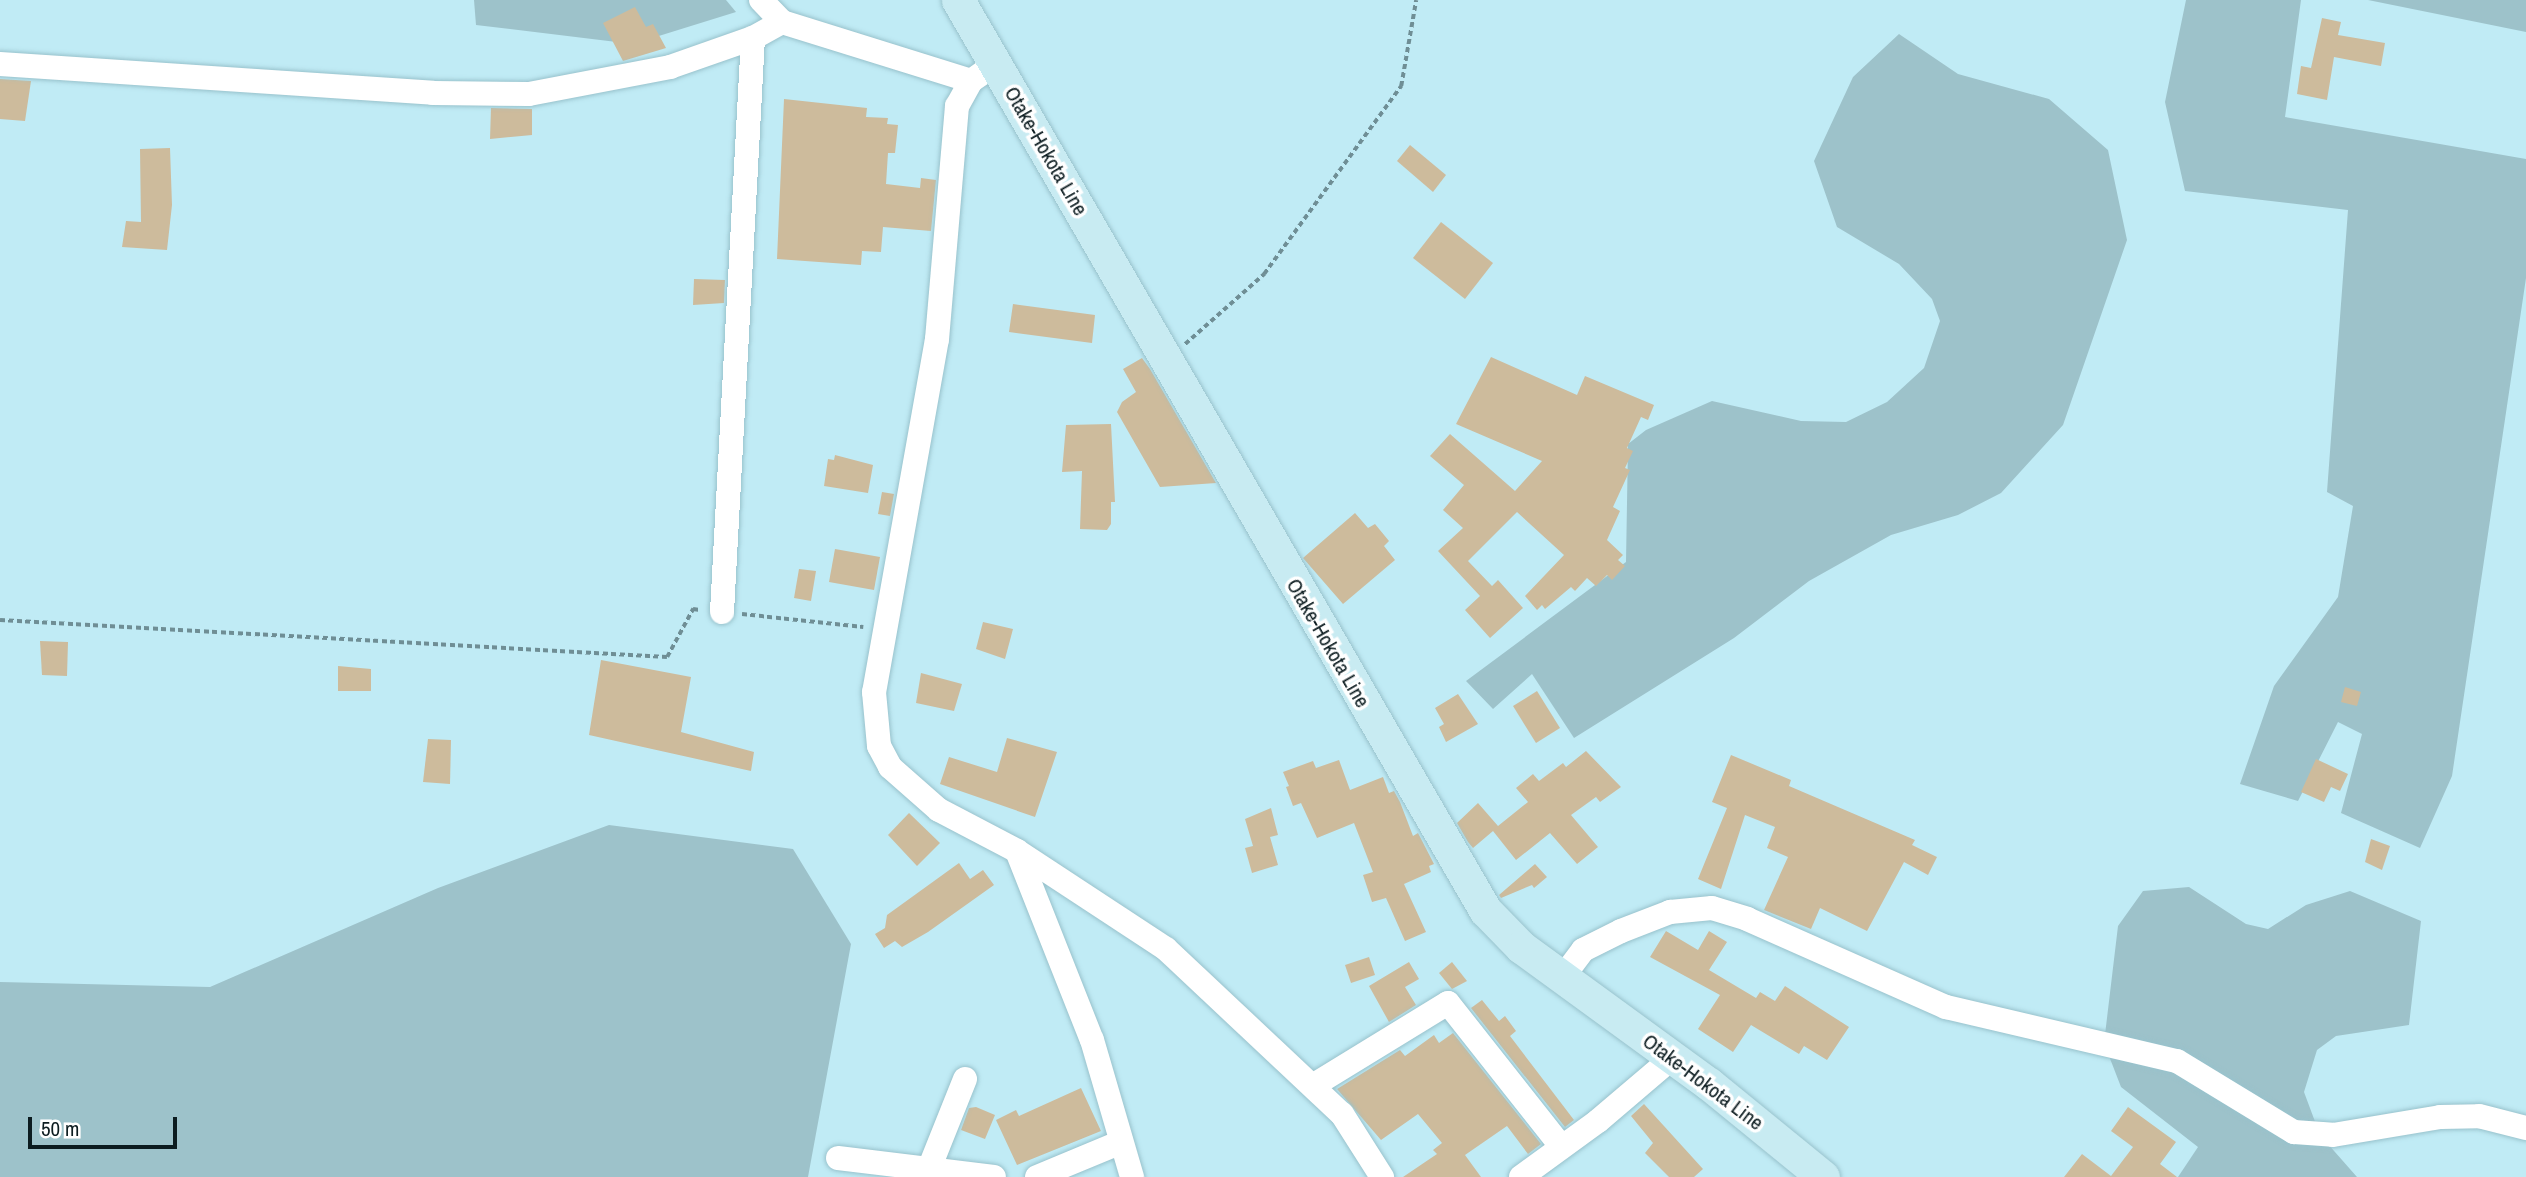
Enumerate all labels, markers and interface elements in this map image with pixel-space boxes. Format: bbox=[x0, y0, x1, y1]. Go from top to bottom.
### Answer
street label: Otake-Hokota Line bbox=[999, 82, 1093, 220]
street label: Otake-Hokota Line bbox=[1281, 574, 1375, 712]
street label: Otake-Hokota Line bbox=[1638, 1028, 1768, 1136]
scale bar bbox=[32, 1104, 180, 1148]
text: 50 m bbox=[41, 1114, 79, 1143]

